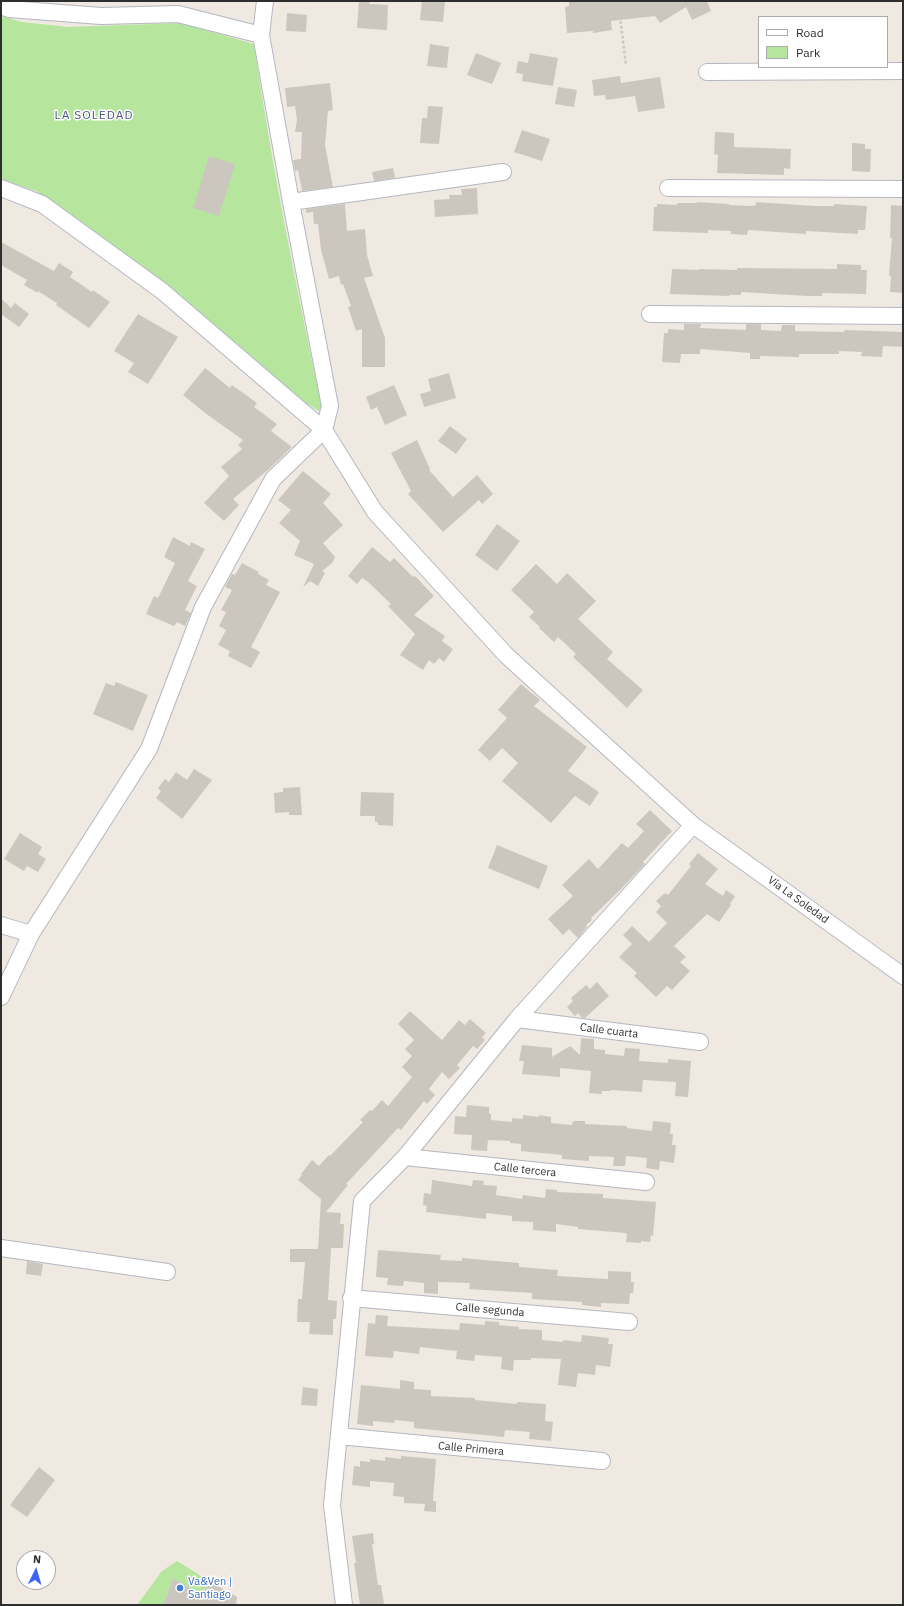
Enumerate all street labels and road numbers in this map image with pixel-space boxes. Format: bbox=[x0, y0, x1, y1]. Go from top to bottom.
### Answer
street label: Vía La Soledad bbox=[765, 873, 831, 927]
street label: Calle cuarta bbox=[579, 1021, 639, 1041]
street label: Calle tercera bbox=[493, 1160, 557, 1180]
street label: Calle segunda bbox=[455, 1300, 525, 1320]
street label: Calle Primera bbox=[437, 1440, 505, 1458]

